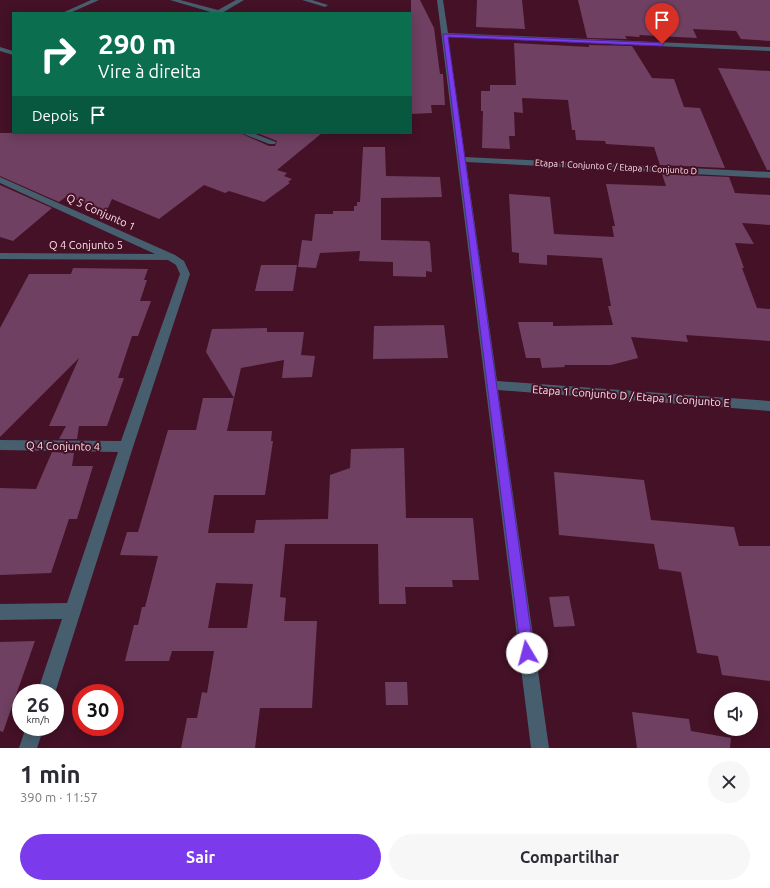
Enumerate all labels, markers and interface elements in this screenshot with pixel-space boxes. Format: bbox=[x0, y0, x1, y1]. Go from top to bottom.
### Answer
pin bbox=[645, 3, 679, 44]
icon: arrive bbox=[651, 9, 673, 31]
icon: right bbox=[32, 28, 84, 80]
text: 290 m bbox=[98, 28, 176, 59]
text: Vire à direita bbox=[98, 61, 201, 81]
icon: arrive bbox=[87, 104, 109, 126]
text: Depois bbox=[32, 107, 79, 124]
street label: Etapa 1 Conjunto C / Etapa 1 Conjunto D bbox=[535, 158, 697, 176]
street label: Q 5 Conjunto 1 bbox=[65, 191, 137, 233]
street label: Q 4 Conjunto 5 bbox=[49, 239, 123, 251]
street label: Etapa 1 Conjunto D / Etapa 1 Conjunto E bbox=[532, 383, 730, 409]
street label: Q 4 Conjunto 4 bbox=[26, 439, 100, 453]
position arrow bbox=[506, 632, 548, 674]
speed limit sign: 30 bbox=[72, 684, 124, 736]
map controls bbox=[714, 692, 758, 736]
button: sound bbox=[714, 692, 758, 736]
text: 26 bbox=[27, 693, 49, 716]
text: km/h bbox=[26, 714, 50, 725]
text: 1 min bbox=[20, 761, 81, 788]
button: close bbox=[708, 761, 750, 803]
text: 390 m · 11:57 bbox=[20, 790, 98, 804]
button: Sair bbox=[20, 834, 381, 880]
button: Compartilhar bbox=[389, 834, 750, 880]

